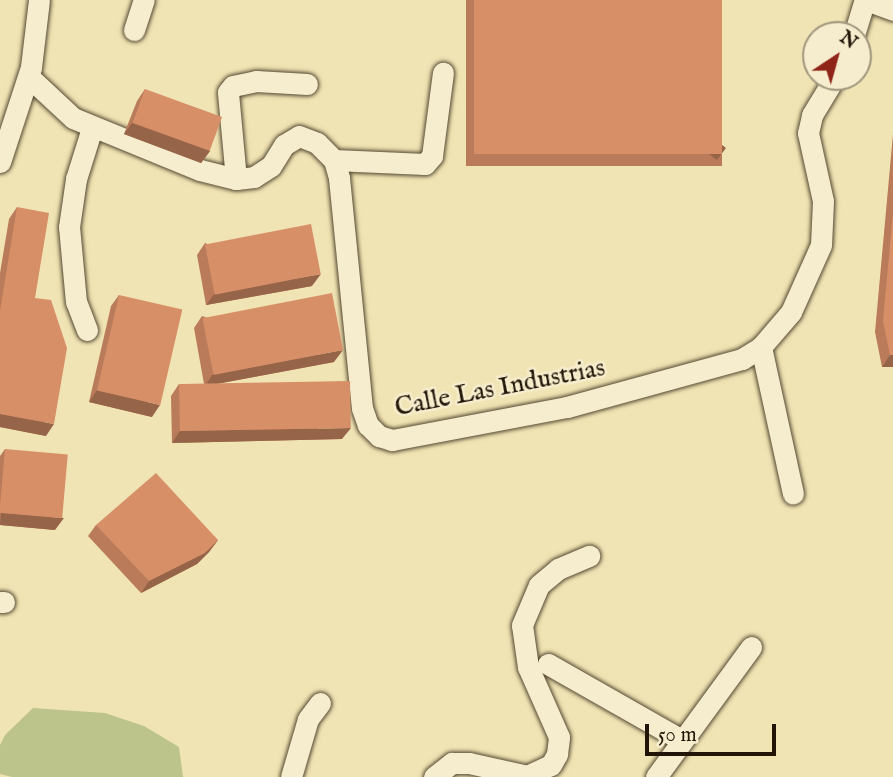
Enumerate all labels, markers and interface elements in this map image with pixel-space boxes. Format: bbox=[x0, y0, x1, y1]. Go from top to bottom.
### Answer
north arrow bbox=[802, 21, 872, 91]
text: N bbox=[834, 26, 862, 55]
street label: Calle Las Industrias bbox=[392, 352, 608, 424]
scale bar bbox=[648, 710, 779, 754]
text: 50 m bbox=[658, 722, 697, 749]

